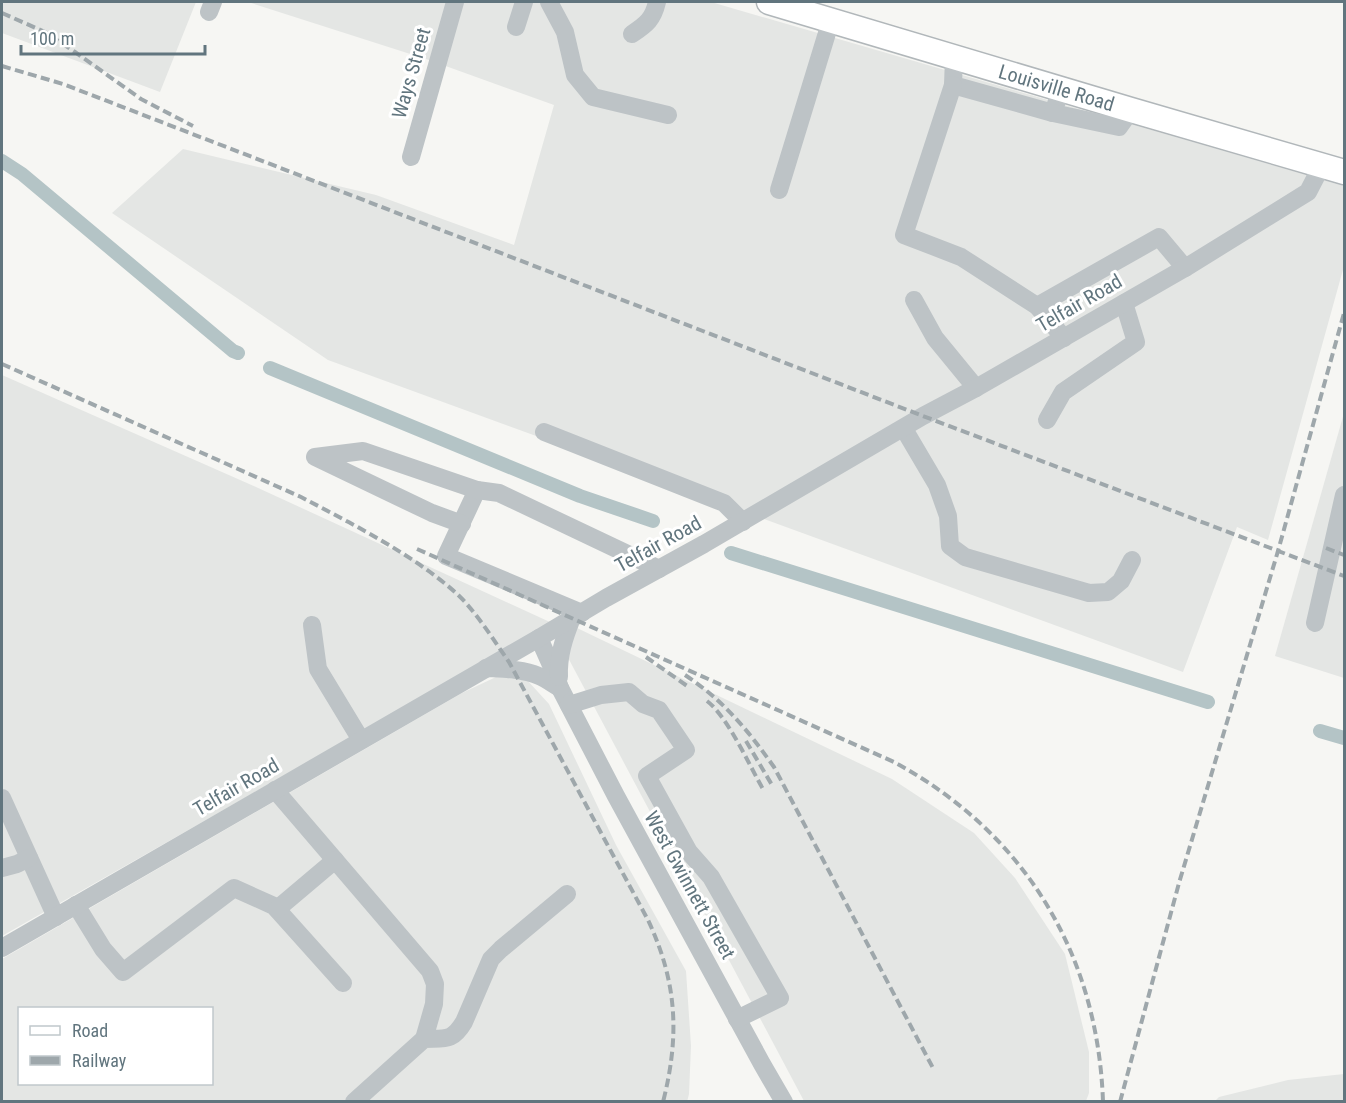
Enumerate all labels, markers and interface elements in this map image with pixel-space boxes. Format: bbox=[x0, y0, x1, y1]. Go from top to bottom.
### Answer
scale bar bbox=[21, 18, 206, 56]
street label: Ways Street bbox=[387, 25, 435, 121]
text: 100 m bbox=[30, 28, 74, 49]
street label: Louisville Road bbox=[996, 59, 1117, 116]
street label: Telfair Road bbox=[1032, 269, 1126, 337]
street label: Telfair Road bbox=[611, 511, 705, 577]
street label: Telfair Road bbox=[189, 753, 283, 821]
street label: West Gwinnett Street bbox=[639, 807, 741, 963]
legend bbox=[18, 1007, 213, 1085]
text: Road bbox=[72, 1020, 108, 1041]
text: Railway bbox=[72, 1050, 127, 1071]

